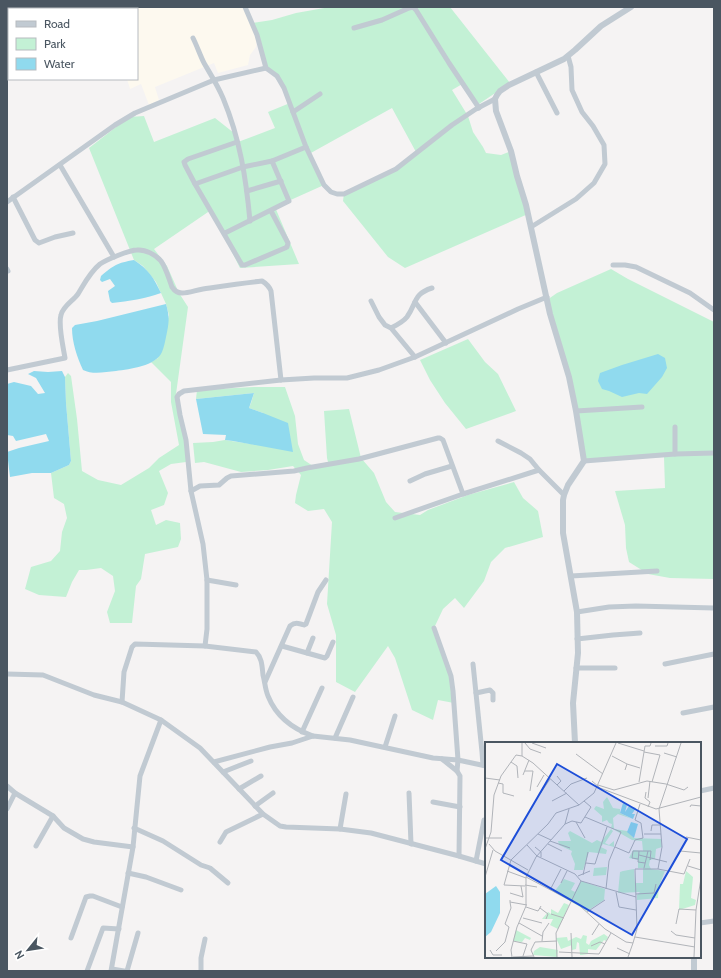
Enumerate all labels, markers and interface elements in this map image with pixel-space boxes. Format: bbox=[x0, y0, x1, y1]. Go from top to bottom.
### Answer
legend bbox=[8, 8, 138, 80]
text: Road bbox=[44, 16, 70, 31]
text: Park bbox=[44, 36, 66, 51]
text: Water bbox=[44, 56, 75, 71]
inset map bbox=[485, 742, 701, 958]
north arrow bbox=[8, 930, 48, 970]
text: N bbox=[11, 948, 27, 962]

